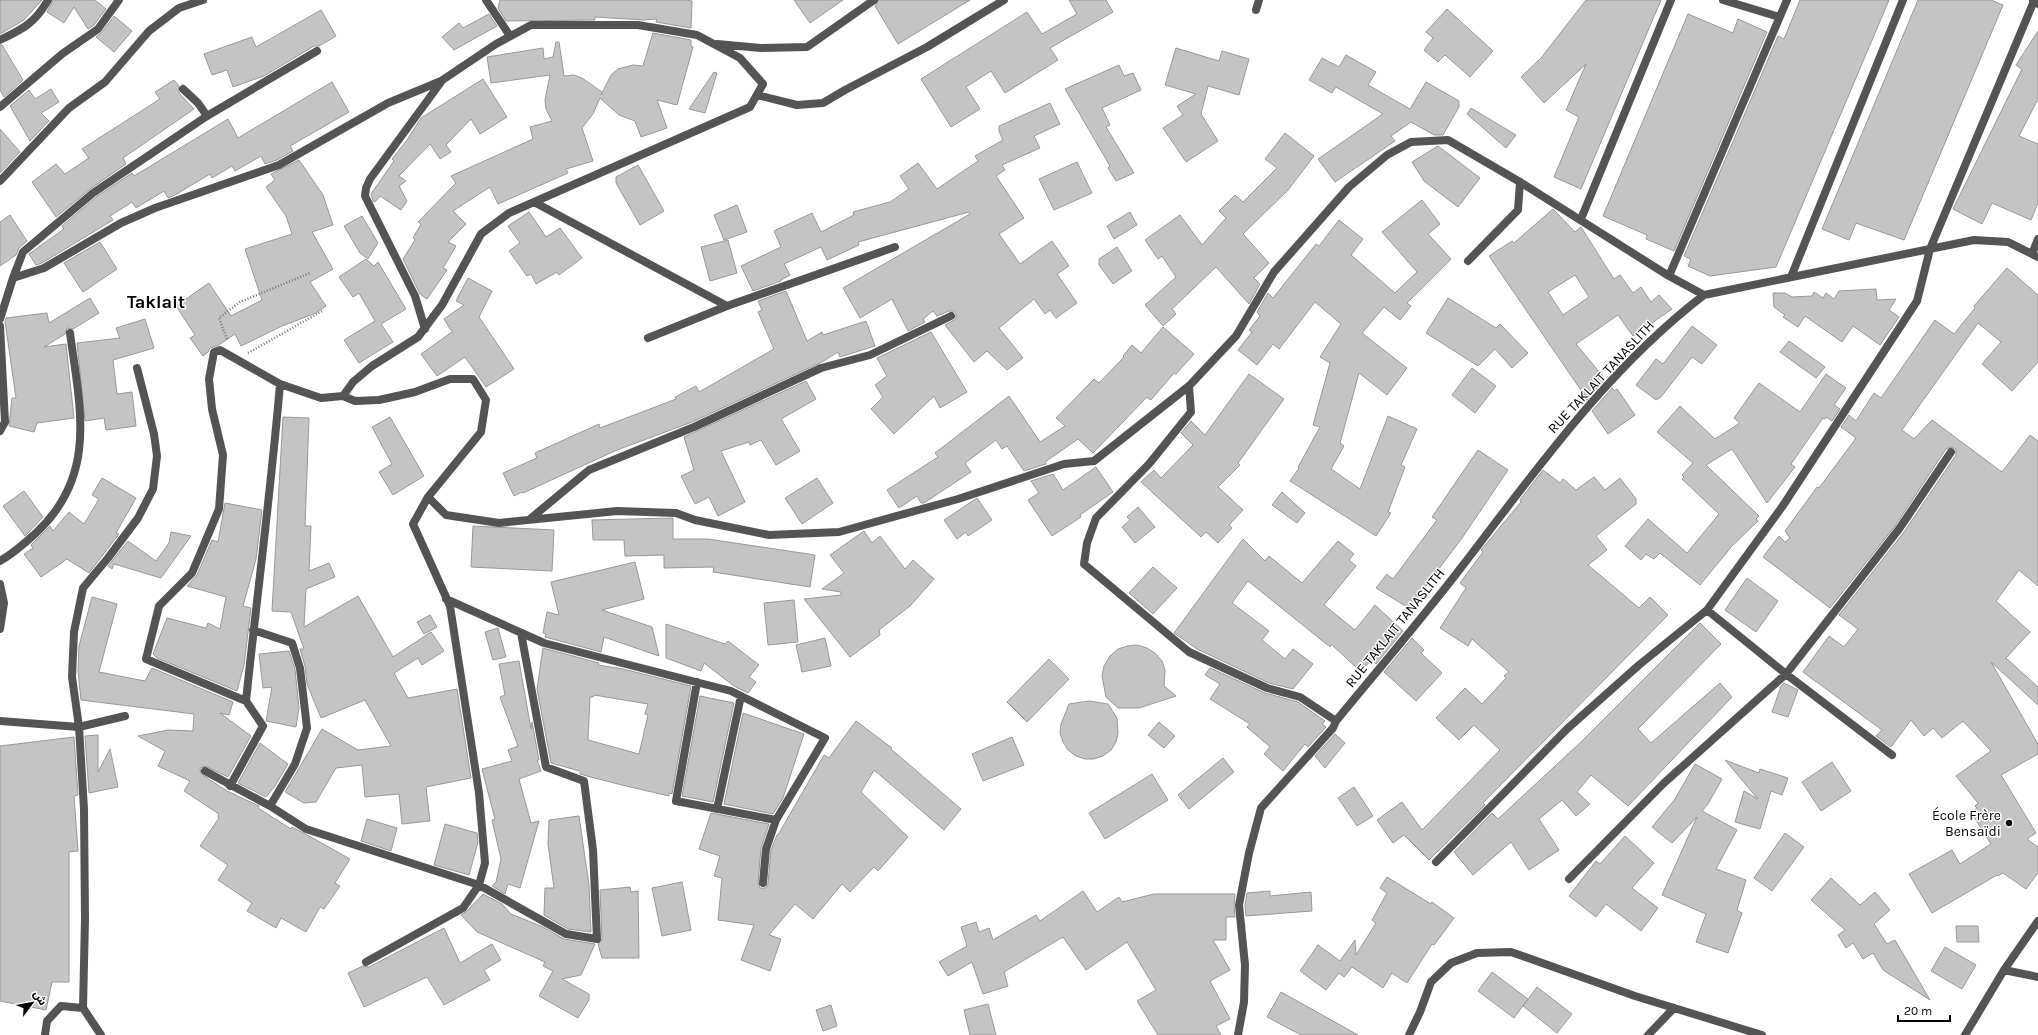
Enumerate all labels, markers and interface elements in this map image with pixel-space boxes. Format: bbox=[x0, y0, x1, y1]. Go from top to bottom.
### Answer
district label: Taklait bbox=[127, 291, 185, 313]
street label: RUE TAKLAIT TANASLITH bbox=[1544, 317, 1658, 437]
street label: RUE TAKLAIT TANASLITH bbox=[1342, 565, 1448, 691]
place label: École Frère Bensaïdi bbox=[1932, 806, 2001, 840]
marker: École Frère Bensaïdi bbox=[2004, 818, 2014, 828]
north arrow bbox=[12, 983, 52, 1023]
text: ش bbox=[31, 988, 50, 1008]
scale bar bbox=[1898, 997, 1950, 1023]
text: 20 m bbox=[1904, 1004, 1932, 1018]

